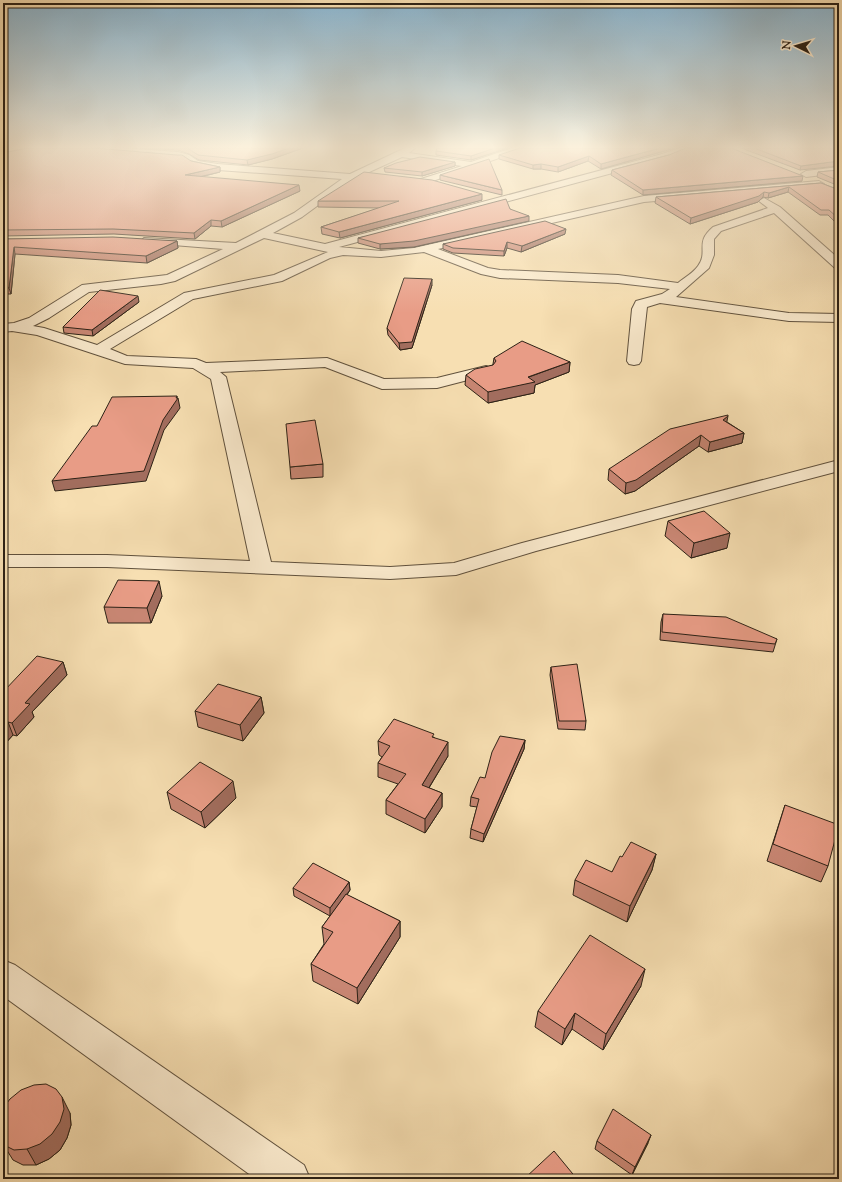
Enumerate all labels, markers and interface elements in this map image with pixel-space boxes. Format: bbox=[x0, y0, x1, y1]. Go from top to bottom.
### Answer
north arrow bbox=[776, 26, 816, 66]
text: N bbox=[779, 40, 795, 51]

